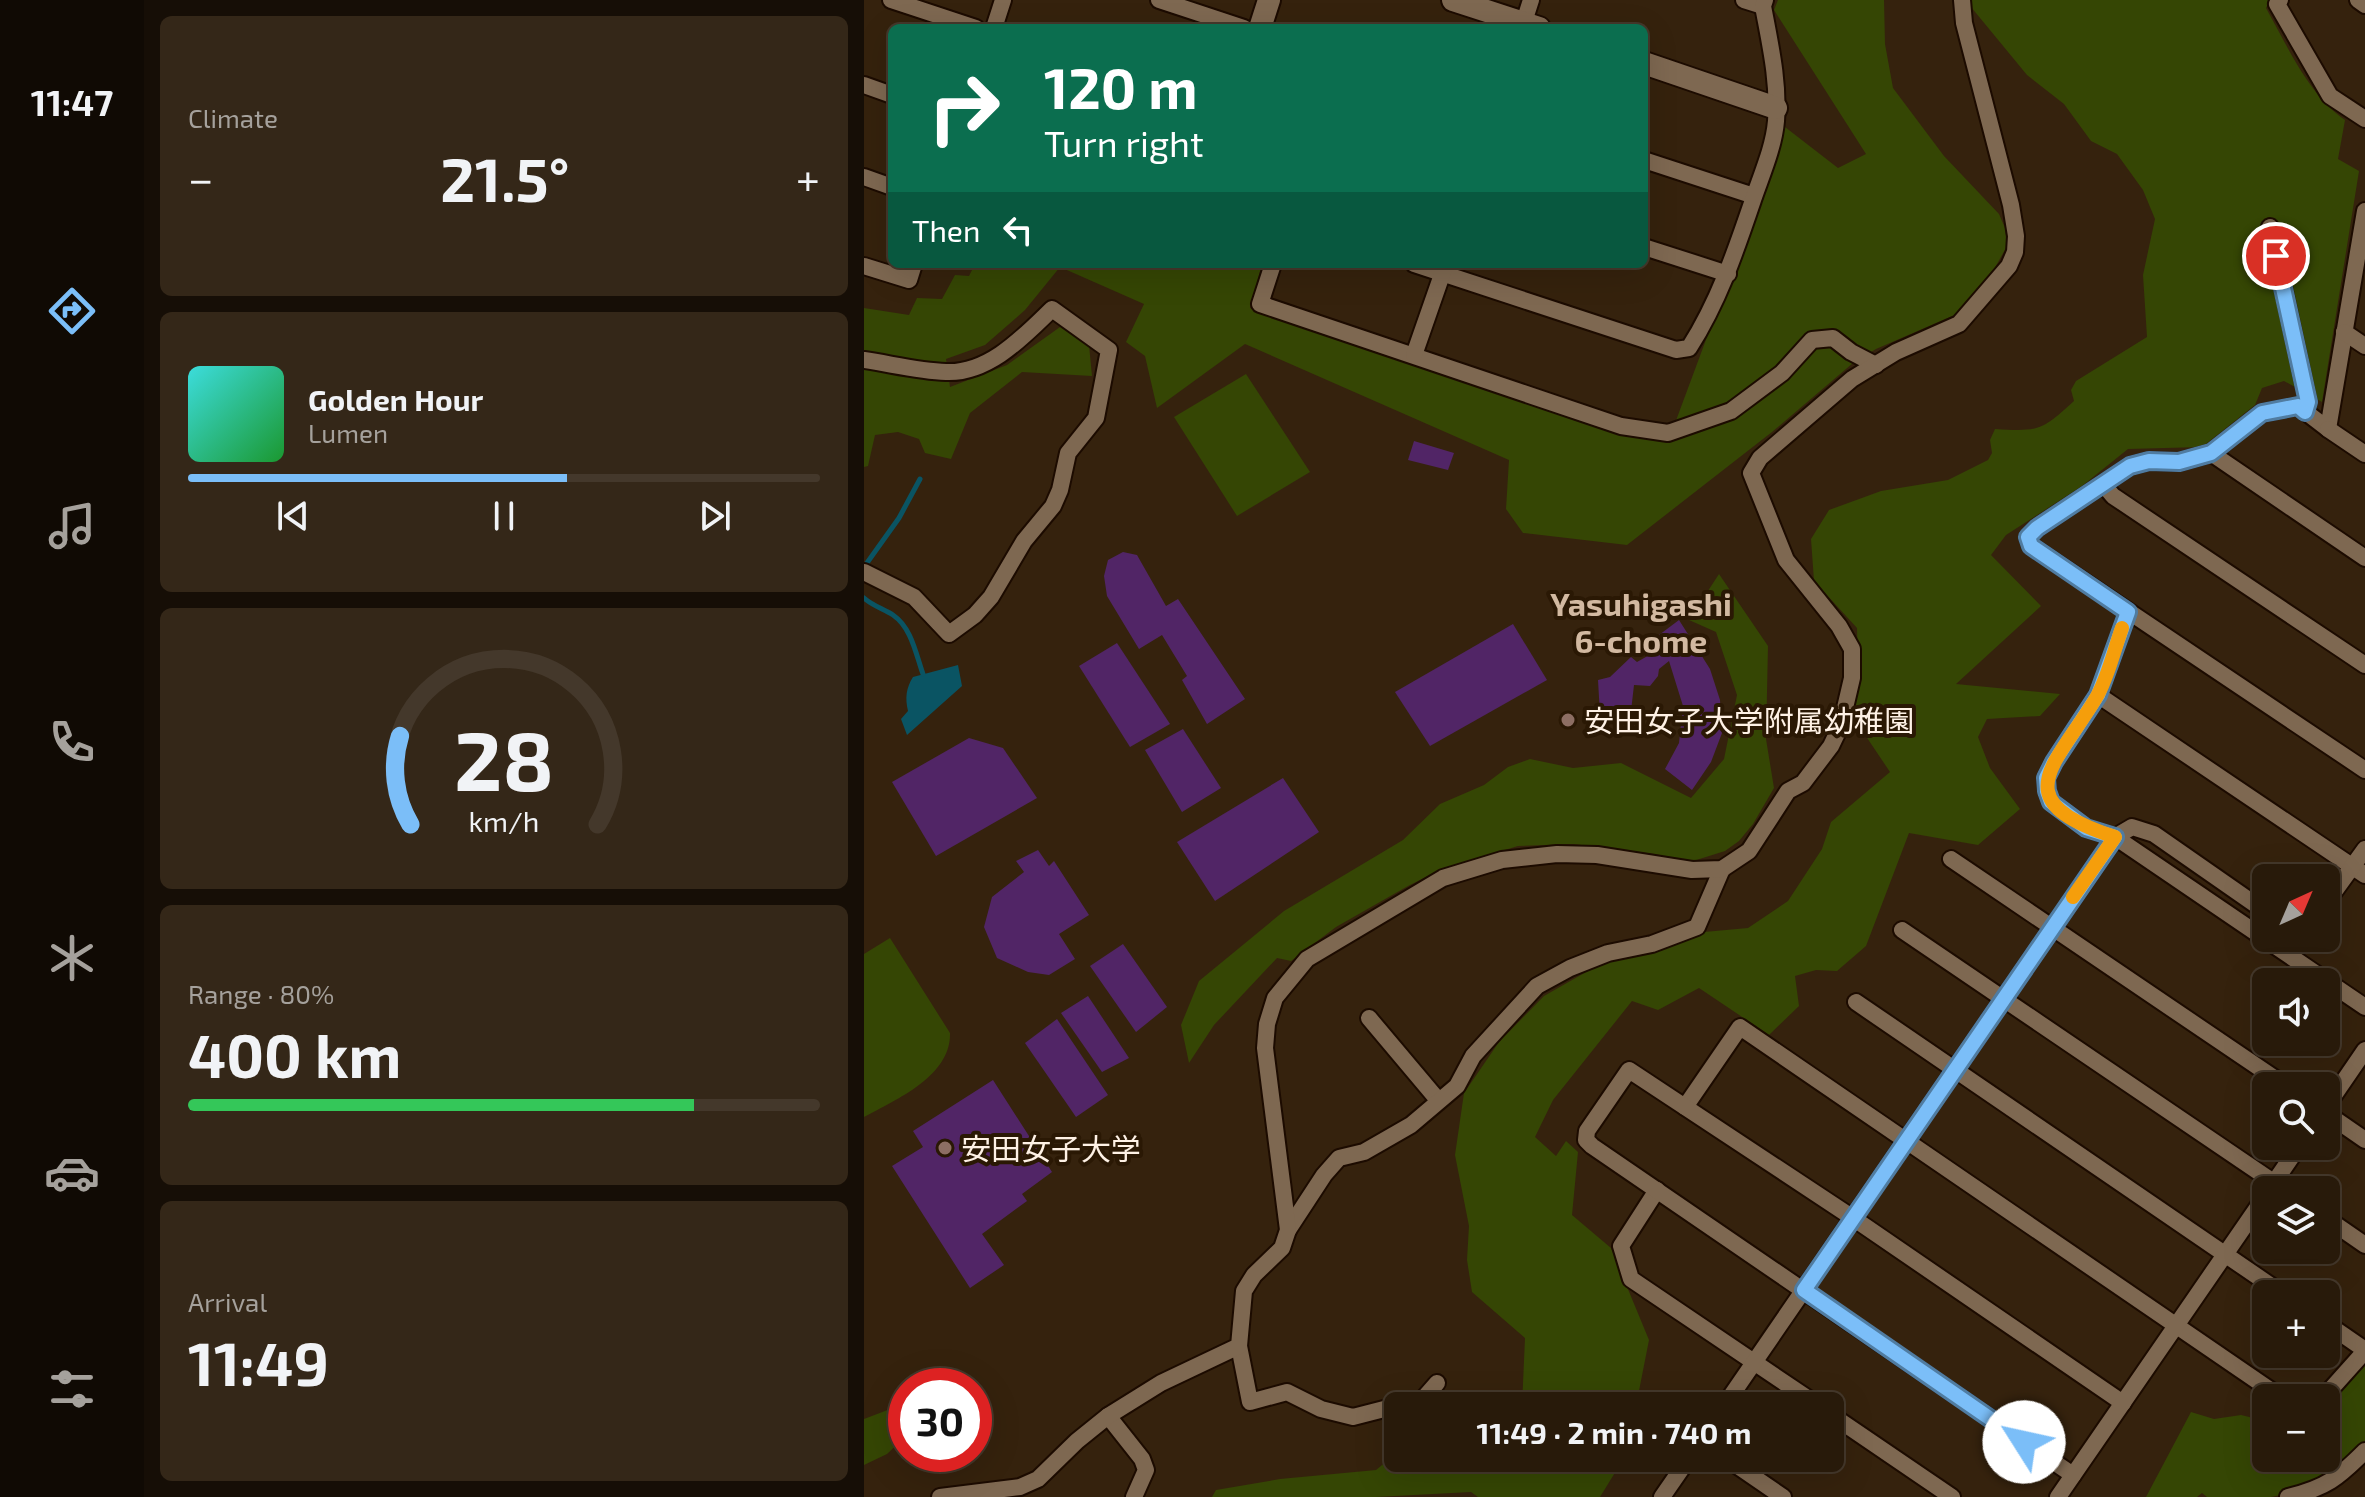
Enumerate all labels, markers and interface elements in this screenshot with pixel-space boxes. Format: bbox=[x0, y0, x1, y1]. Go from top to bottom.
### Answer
text: 120 m bbox=[1044, 53, 1198, 120]
icon: right bbox=[912, 56, 1016, 160]
text: 11:47 bbox=[31, 80, 113, 123]
text: Climate bbox=[188, 102, 278, 133]
text: Turn right bbox=[1044, 121, 1204, 164]
text: 21.5° bbox=[440, 142, 569, 214]
text: − bbox=[188, 151, 214, 204]
text: + bbox=[796, 151, 820, 204]
icon: left bbox=[996, 208, 1040, 252]
text: Then bbox=[912, 212, 980, 248]
pin bbox=[2242, 222, 2310, 290]
icon: arrive bbox=[2254, 234, 2298, 278]
icon: directions bbox=[44, 283, 100, 339]
text: Golden Hour bbox=[308, 381, 483, 417]
text: Lumen bbox=[308, 417, 388, 448]
icon: previous bbox=[271, 494, 315, 538]
icon: pause bbox=[482, 494, 526, 538]
icon: next bbox=[693, 494, 737, 538]
icon: music bbox=[44, 498, 100, 554]
district label: Yasuhigashi 6-chome bbox=[1550, 584, 1732, 659]
place label: 安田女子大学附属幼稚園 bbox=[1584, 702, 1914, 738]
text: 28 bbox=[454, 707, 554, 807]
marker: 安田女子大学附属幼稚園 bbox=[1559, 711, 1577, 729]
icon: phone bbox=[44, 714, 100, 770]
text: km/h bbox=[469, 803, 539, 838]
north arrow bbox=[2252, 864, 2340, 952]
map controls bbox=[2252, 864, 2340, 1472]
icon: climate bbox=[44, 930, 100, 986]
button: sound bbox=[2252, 968, 2340, 1056]
text: Range · 80% bbox=[188, 978, 334, 1009]
text: 400 km bbox=[188, 1018, 401, 1090]
button: search bbox=[2252, 1072, 2340, 1160]
place label: 安田女子大学 bbox=[961, 1130, 1141, 1166]
marker: 安田女子大学 bbox=[936, 1139, 954, 1157]
icon: car bbox=[44, 1145, 100, 1201]
button: layers bbox=[2252, 1176, 2340, 1264]
button: + bbox=[2252, 1280, 2340, 1368]
text: Arrival bbox=[188, 1286, 267, 1317]
text: 11:49 bbox=[188, 1326, 329, 1398]
icon: filters bbox=[44, 1361, 100, 1417]
speed limit sign: 30 bbox=[888, 1368, 992, 1472]
button: − bbox=[2252, 1384, 2340, 1472]
position arrow bbox=[1982, 1400, 2066, 1484]
text: 11:49 · 2 min · 740 m bbox=[1477, 1414, 1751, 1450]

